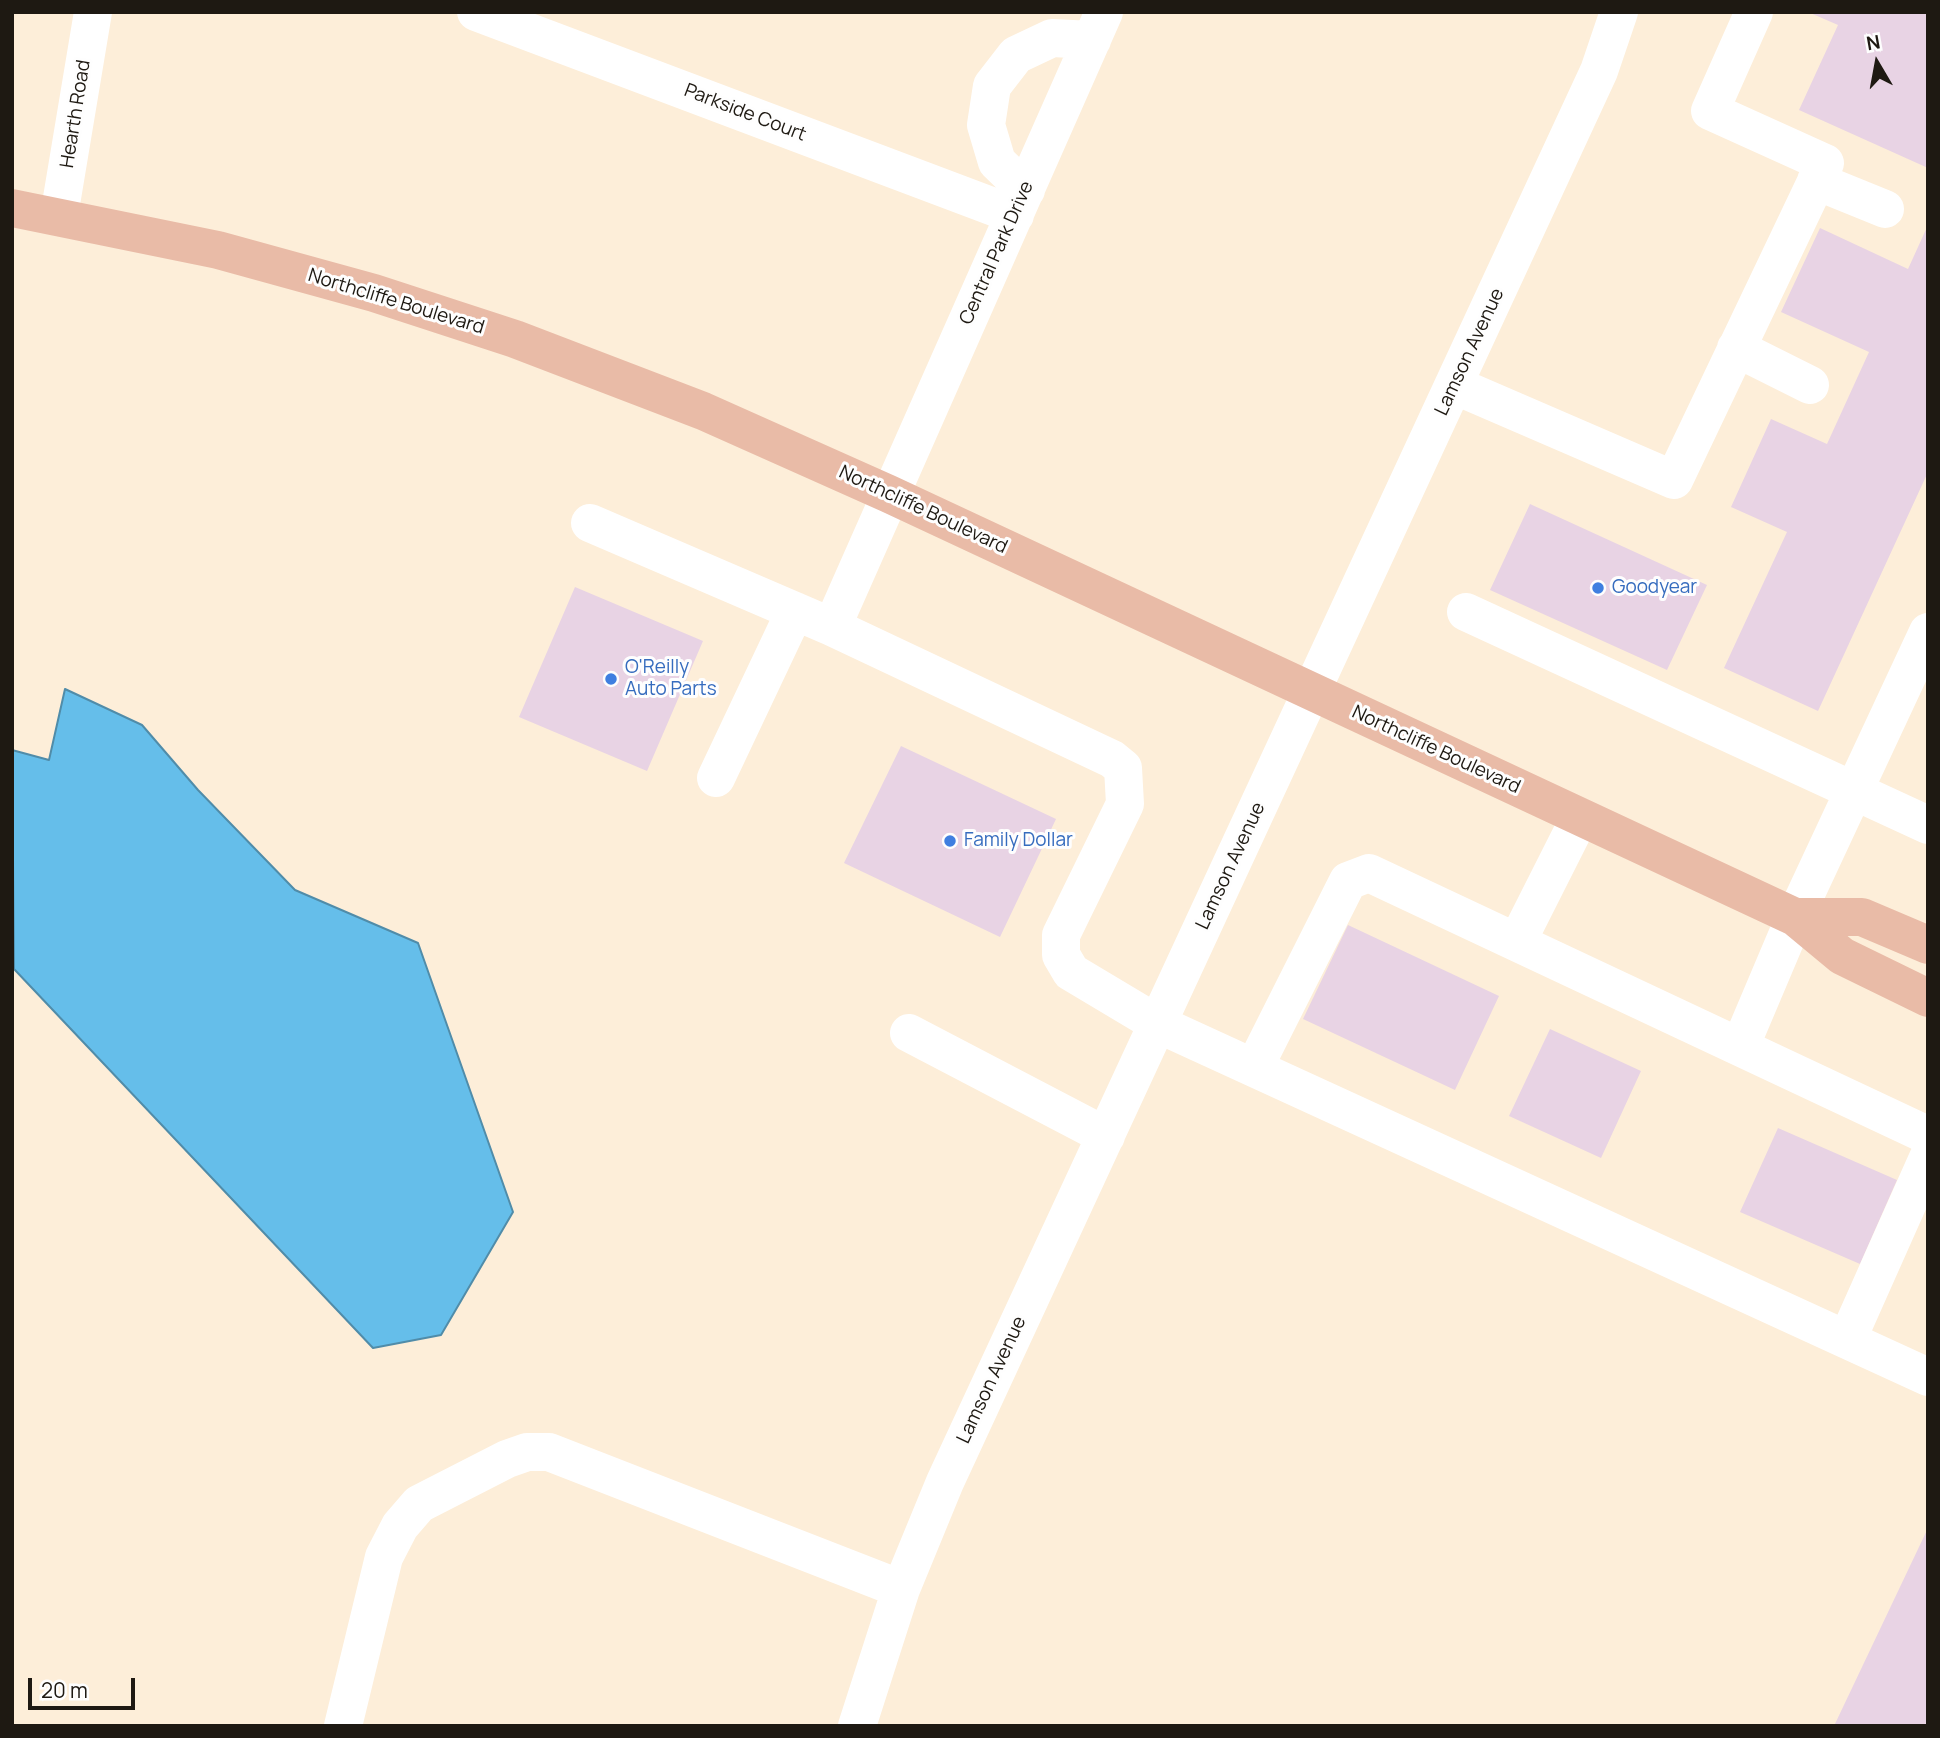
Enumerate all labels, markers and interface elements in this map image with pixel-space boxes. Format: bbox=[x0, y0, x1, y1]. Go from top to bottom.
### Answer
north arrow bbox=[1842, 28, 1912, 98]
text: N bbox=[1864, 28, 1882, 56]
street label: Hearth Road bbox=[56, 58, 96, 170]
street label: Parkside Court bbox=[681, 79, 809, 147]
street label: Central Park Drive bbox=[955, 178, 1039, 328]
street label: Northcliffe Boulevard bbox=[305, 264, 487, 340]
street label: Lamson Avenue bbox=[1431, 285, 1509, 419]
street label: Northcliffe Boulevard bbox=[835, 461, 1011, 559]
place label: Goodyear bbox=[1612, 577, 1697, 599]
marker: Goodyear bbox=[1590, 580, 1606, 596]
place label: O'Reilly Auto Parts bbox=[625, 657, 717, 701]
marker: O'Reilly Auto Parts bbox=[603, 671, 619, 687]
street label: Northcliffe Boulevard bbox=[1348, 701, 1524, 799]
street label: Lamson Avenue bbox=[1192, 799, 1270, 933]
place label: Family Dollar bbox=[964, 830, 1073, 852]
marker: Family Dollar bbox=[942, 833, 958, 849]
street label: Lamson Avenue bbox=[953, 1313, 1031, 1447]
scale bar bbox=[32, 1664, 138, 1708]
text: 20 m bbox=[41, 1676, 88, 1704]

